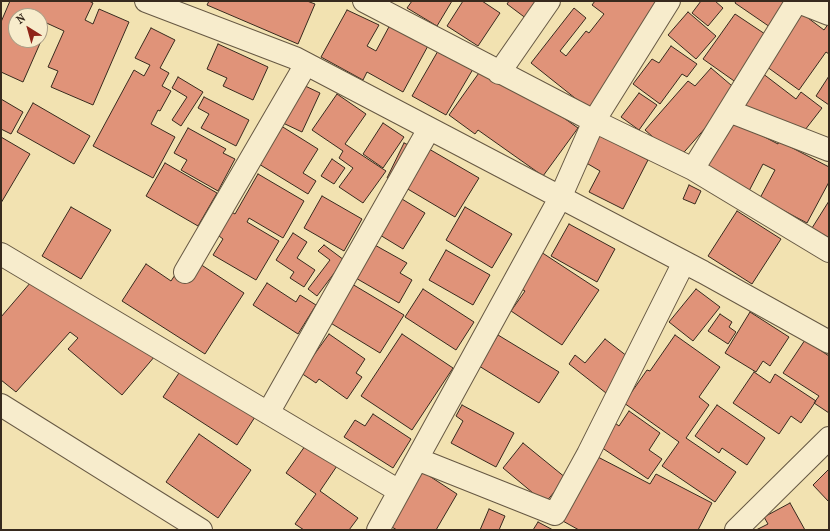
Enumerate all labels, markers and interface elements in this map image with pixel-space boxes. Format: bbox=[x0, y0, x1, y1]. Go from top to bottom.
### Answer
north arrow bbox=[8, 8, 48, 48]
text: N bbox=[14, 11, 28, 27]

